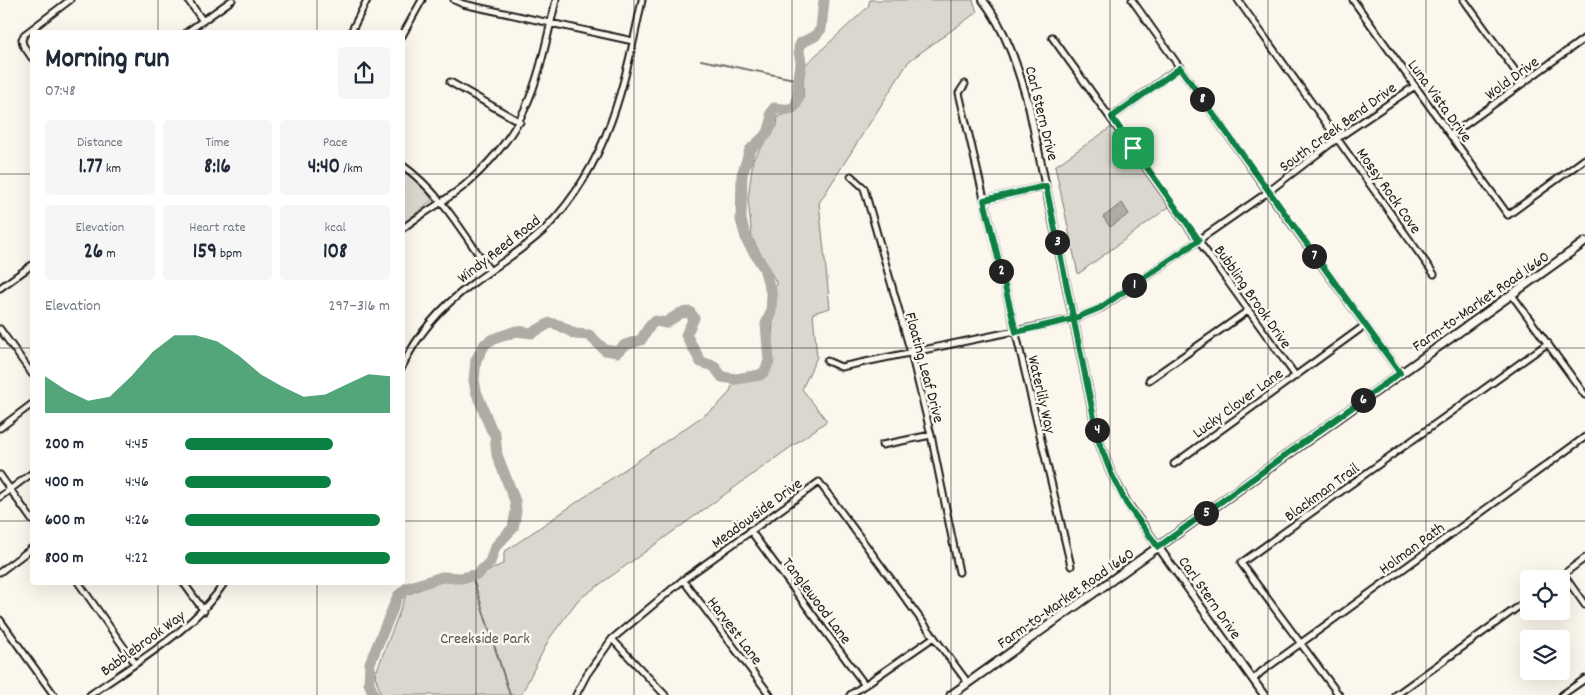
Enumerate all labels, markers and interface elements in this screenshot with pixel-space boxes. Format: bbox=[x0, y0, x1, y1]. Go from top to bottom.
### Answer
text: Morning run bbox=[45, 41, 169, 81]
button: share bbox=[338, 47, 390, 99]
street label: Wold Drive bbox=[1481, 51, 1544, 107]
street label: Luna Vista Drive bbox=[1401, 55, 1477, 148]
street label: Carl Stern Drive bbox=[1018, 64, 1063, 163]
street label: South Creek Bend Drive bbox=[1275, 78, 1402, 179]
text: 07:48 bbox=[45, 80, 76, 103]
pin: 8 bbox=[1190, 86, 1214, 112]
text: 8 bbox=[1200, 89, 1205, 109]
pin bbox=[1112, 127, 1154, 169]
text: Distance bbox=[77, 133, 123, 153]
text: Time bbox=[206, 133, 229, 153]
text: Pace bbox=[323, 133, 348, 153]
icon: arrive bbox=[1119, 134, 1147, 162]
street label: Mossy Rock Cove bbox=[1350, 144, 1426, 239]
text: 1.77 bbox=[78, 153, 103, 183]
text: 8:16 bbox=[204, 153, 231, 183]
text: 4:40 bbox=[308, 153, 340, 183]
text: km bbox=[103, 159, 121, 179]
text: /km bbox=[340, 159, 363, 179]
street label: Windy Reed Road bbox=[453, 210, 546, 290]
text: Elevation bbox=[75, 218, 124, 238]
text: Heart rate bbox=[189, 218, 246, 238]
text: kcal bbox=[325, 218, 346, 238]
pin: 3 bbox=[1044, 230, 1070, 254]
text: 3 bbox=[1054, 232, 1061, 252]
text: 26 bbox=[84, 238, 103, 268]
text: 159 bbox=[193, 238, 217, 268]
text: 108 bbox=[323, 238, 347, 268]
street label: Bubbling Brook Drive bbox=[1208, 241, 1296, 354]
text: m bbox=[103, 244, 116, 264]
text: bpm bbox=[217, 244, 242, 264]
pin: 7 bbox=[1302, 244, 1326, 268]
text: 7 bbox=[1312, 246, 1317, 266]
street label: Farm-to-Market Road 1660 bbox=[1408, 246, 1555, 358]
pin: 2 bbox=[988, 258, 1014, 284]
text: 2 bbox=[998, 261, 1005, 281]
pin: 1 bbox=[1122, 272, 1146, 298]
text: 1 bbox=[1133, 275, 1136, 295]
text: Elevation bbox=[45, 295, 101, 318]
text: 297–316 m bbox=[329, 295, 390, 318]
street label: Floating Leaf Drive bbox=[898, 310, 949, 426]
street label: Waterlily Way bbox=[1020, 353, 1061, 436]
street label: Lucky Clover Lane bbox=[1188, 363, 1289, 445]
pin: 6 bbox=[1350, 388, 1376, 412]
text: 6 bbox=[1360, 390, 1367, 410]
pin: 4 bbox=[1084, 418, 1110, 442]
text: 4 bbox=[1095, 420, 1100, 440]
text: 200 m bbox=[45, 433, 84, 456]
text: 4:45 bbox=[125, 433, 148, 456]
street label: Blackman Trail bbox=[1280, 458, 1365, 528]
text: 400 m bbox=[45, 471, 84, 494]
text: 4:46 bbox=[125, 471, 149, 494]
street label: Meadowside Drive bbox=[707, 473, 808, 555]
pin: 5 bbox=[1194, 500, 1218, 526]
text: 5 bbox=[1203, 503, 1210, 523]
text: 600 m bbox=[45, 509, 85, 532]
text: 4:26 bbox=[125, 509, 149, 532]
street label: Holman Path bbox=[1375, 517, 1450, 581]
street label: Farm-to-Market Road 1660 bbox=[993, 543, 1140, 655]
text: 800 m bbox=[45, 547, 84, 570]
text: 4:22 bbox=[125, 547, 148, 570]
street label: Carl Stern Drive bbox=[1172, 552, 1246, 645]
street label: Tanglewood Lane bbox=[776, 553, 856, 650]
map controls bbox=[1520, 570, 1570, 680]
button: locate bbox=[1520, 570, 1570, 620]
street label: Harvest Lane bbox=[701, 593, 767, 670]
street label: Babblebrook Way bbox=[96, 605, 191, 683]
park label: Creekside Park bbox=[440, 628, 530, 651]
button: layers bbox=[1520, 630, 1570, 680]

